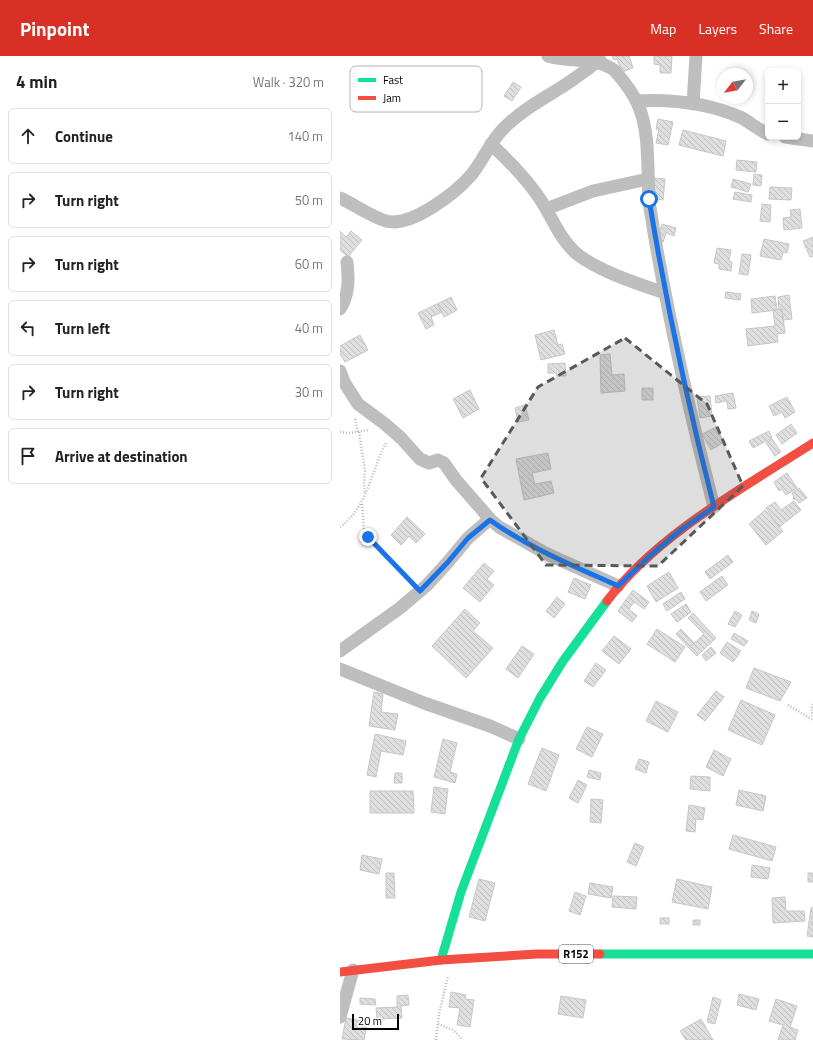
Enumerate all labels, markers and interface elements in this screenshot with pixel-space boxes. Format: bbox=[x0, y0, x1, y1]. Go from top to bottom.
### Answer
text: Pinpoint bbox=[20, 14, 89, 43]
text: Map bbox=[650, 18, 676, 39]
text: Layers bbox=[698, 18, 737, 39]
text: Share bbox=[759, 18, 793, 39]
legend bbox=[350, 66, 482, 112]
north arrow bbox=[717, 68, 753, 104]
map controls bbox=[765, 68, 801, 140]
button: + bbox=[765, 68, 801, 104]
text: 4 min bbox=[16, 69, 57, 95]
text: Walk · 320 m bbox=[253, 72, 324, 92]
text: Fast bbox=[383, 72, 403, 88]
text: Jam bbox=[383, 90, 401, 106]
button: − bbox=[765, 104, 801, 140]
icon: ahead bbox=[17, 125, 39, 147]
text: Continue bbox=[55, 125, 113, 148]
text: 140 m bbox=[287, 126, 323, 146]
icon: right bbox=[17, 189, 39, 211]
text: Turn right bbox=[55, 189, 119, 212]
text: 50 m bbox=[295, 190, 323, 210]
route start bbox=[640, 190, 658, 208]
icon: right bbox=[17, 253, 39, 275]
text: Turn right bbox=[55, 253, 119, 276]
text: 60 m bbox=[295, 254, 323, 274]
icon: left bbox=[17, 317, 39, 339]
text: Turn left bbox=[55, 317, 110, 340]
text: 40 m bbox=[295, 318, 323, 338]
icon: right bbox=[17, 381, 39, 403]
text: Turn right bbox=[55, 381, 119, 404]
text: 30 m bbox=[295, 382, 323, 402]
icon: arrive bbox=[17, 445, 39, 467]
text: Arrive at destination bbox=[55, 445, 188, 468]
route end bbox=[359, 528, 377, 546]
road number: R152 bbox=[559, 945, 593, 963]
scale bar bbox=[352, 1012, 399, 1031]
text: 20 m bbox=[358, 1013, 382, 1029]

